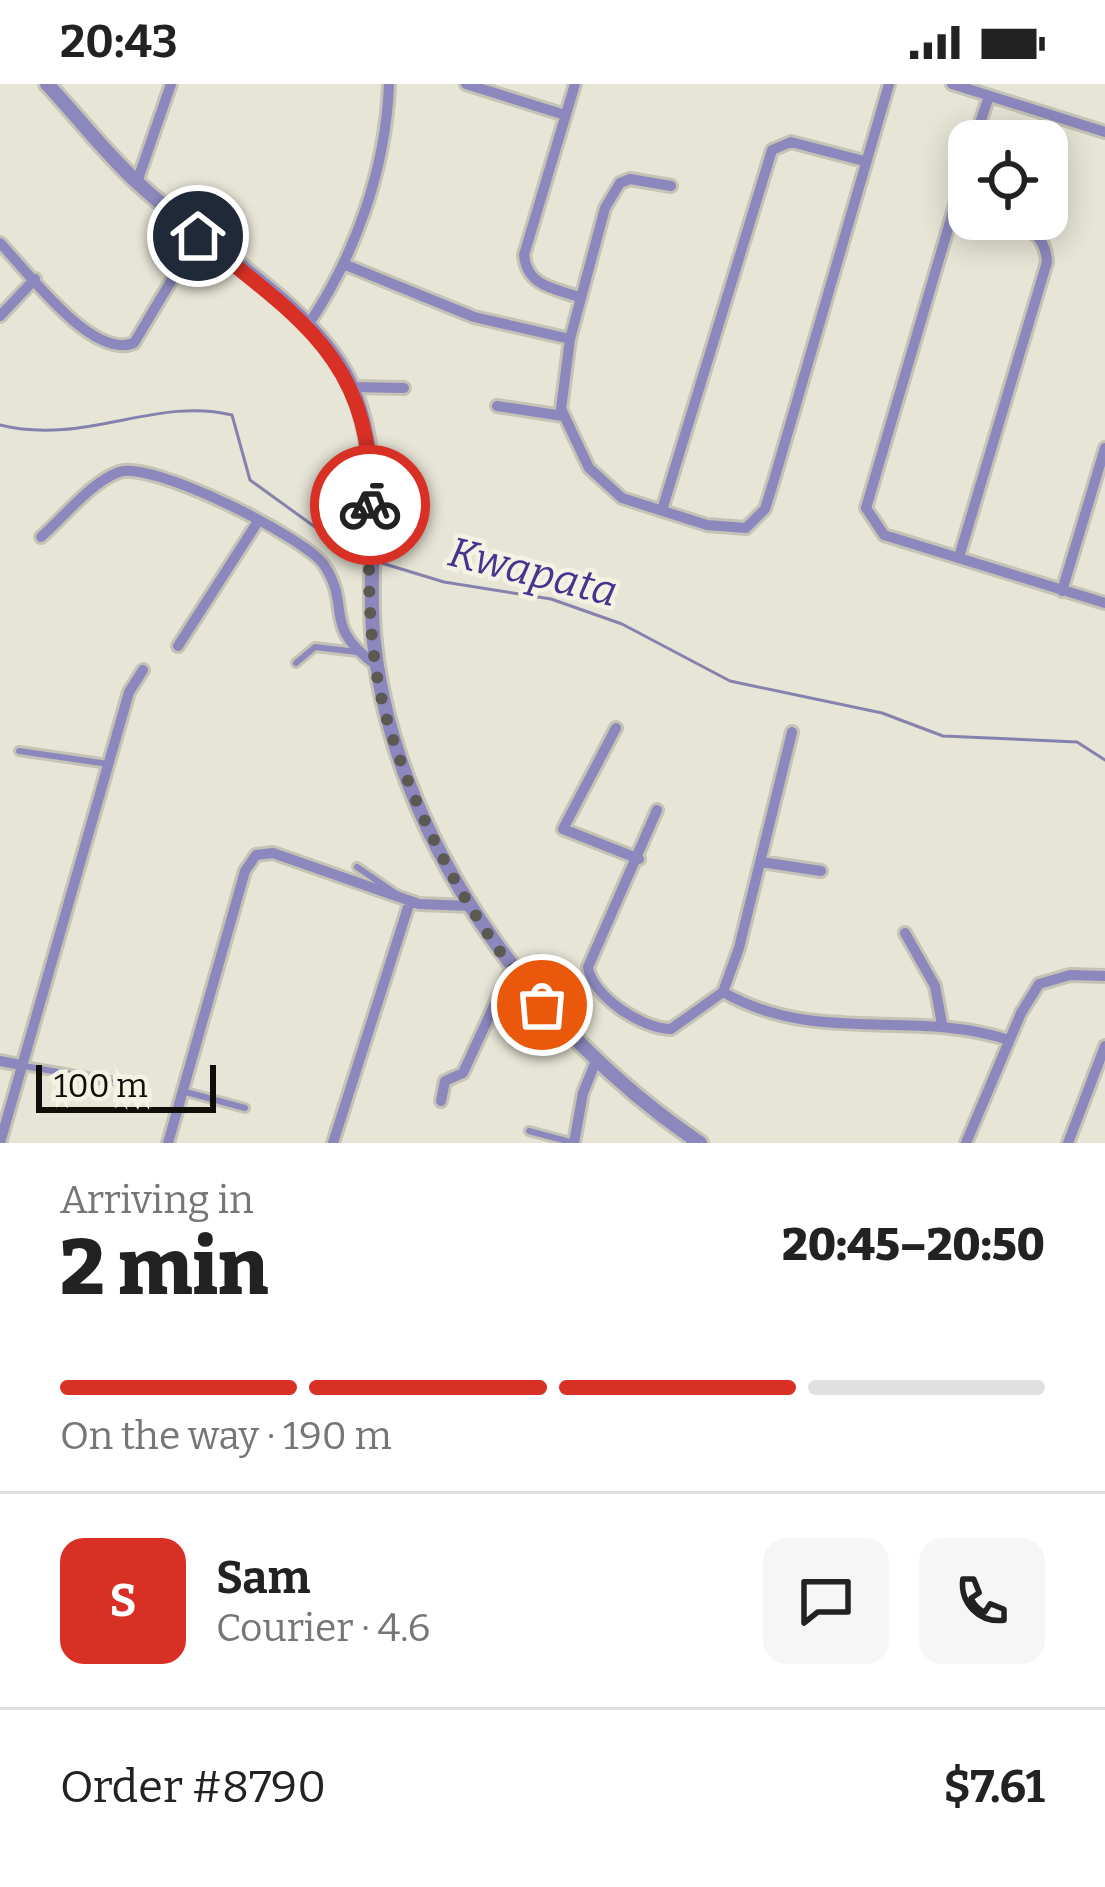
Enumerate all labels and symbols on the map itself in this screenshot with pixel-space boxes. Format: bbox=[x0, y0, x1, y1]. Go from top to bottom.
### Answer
pin bbox=[147, 185, 249, 287]
courier bbox=[310, 445, 430, 565]
water label: Kwapata bbox=[443, 527, 623, 617]
pin bbox=[491, 954, 593, 1056]
scale bar bbox=[36, 1059, 216, 1112]

